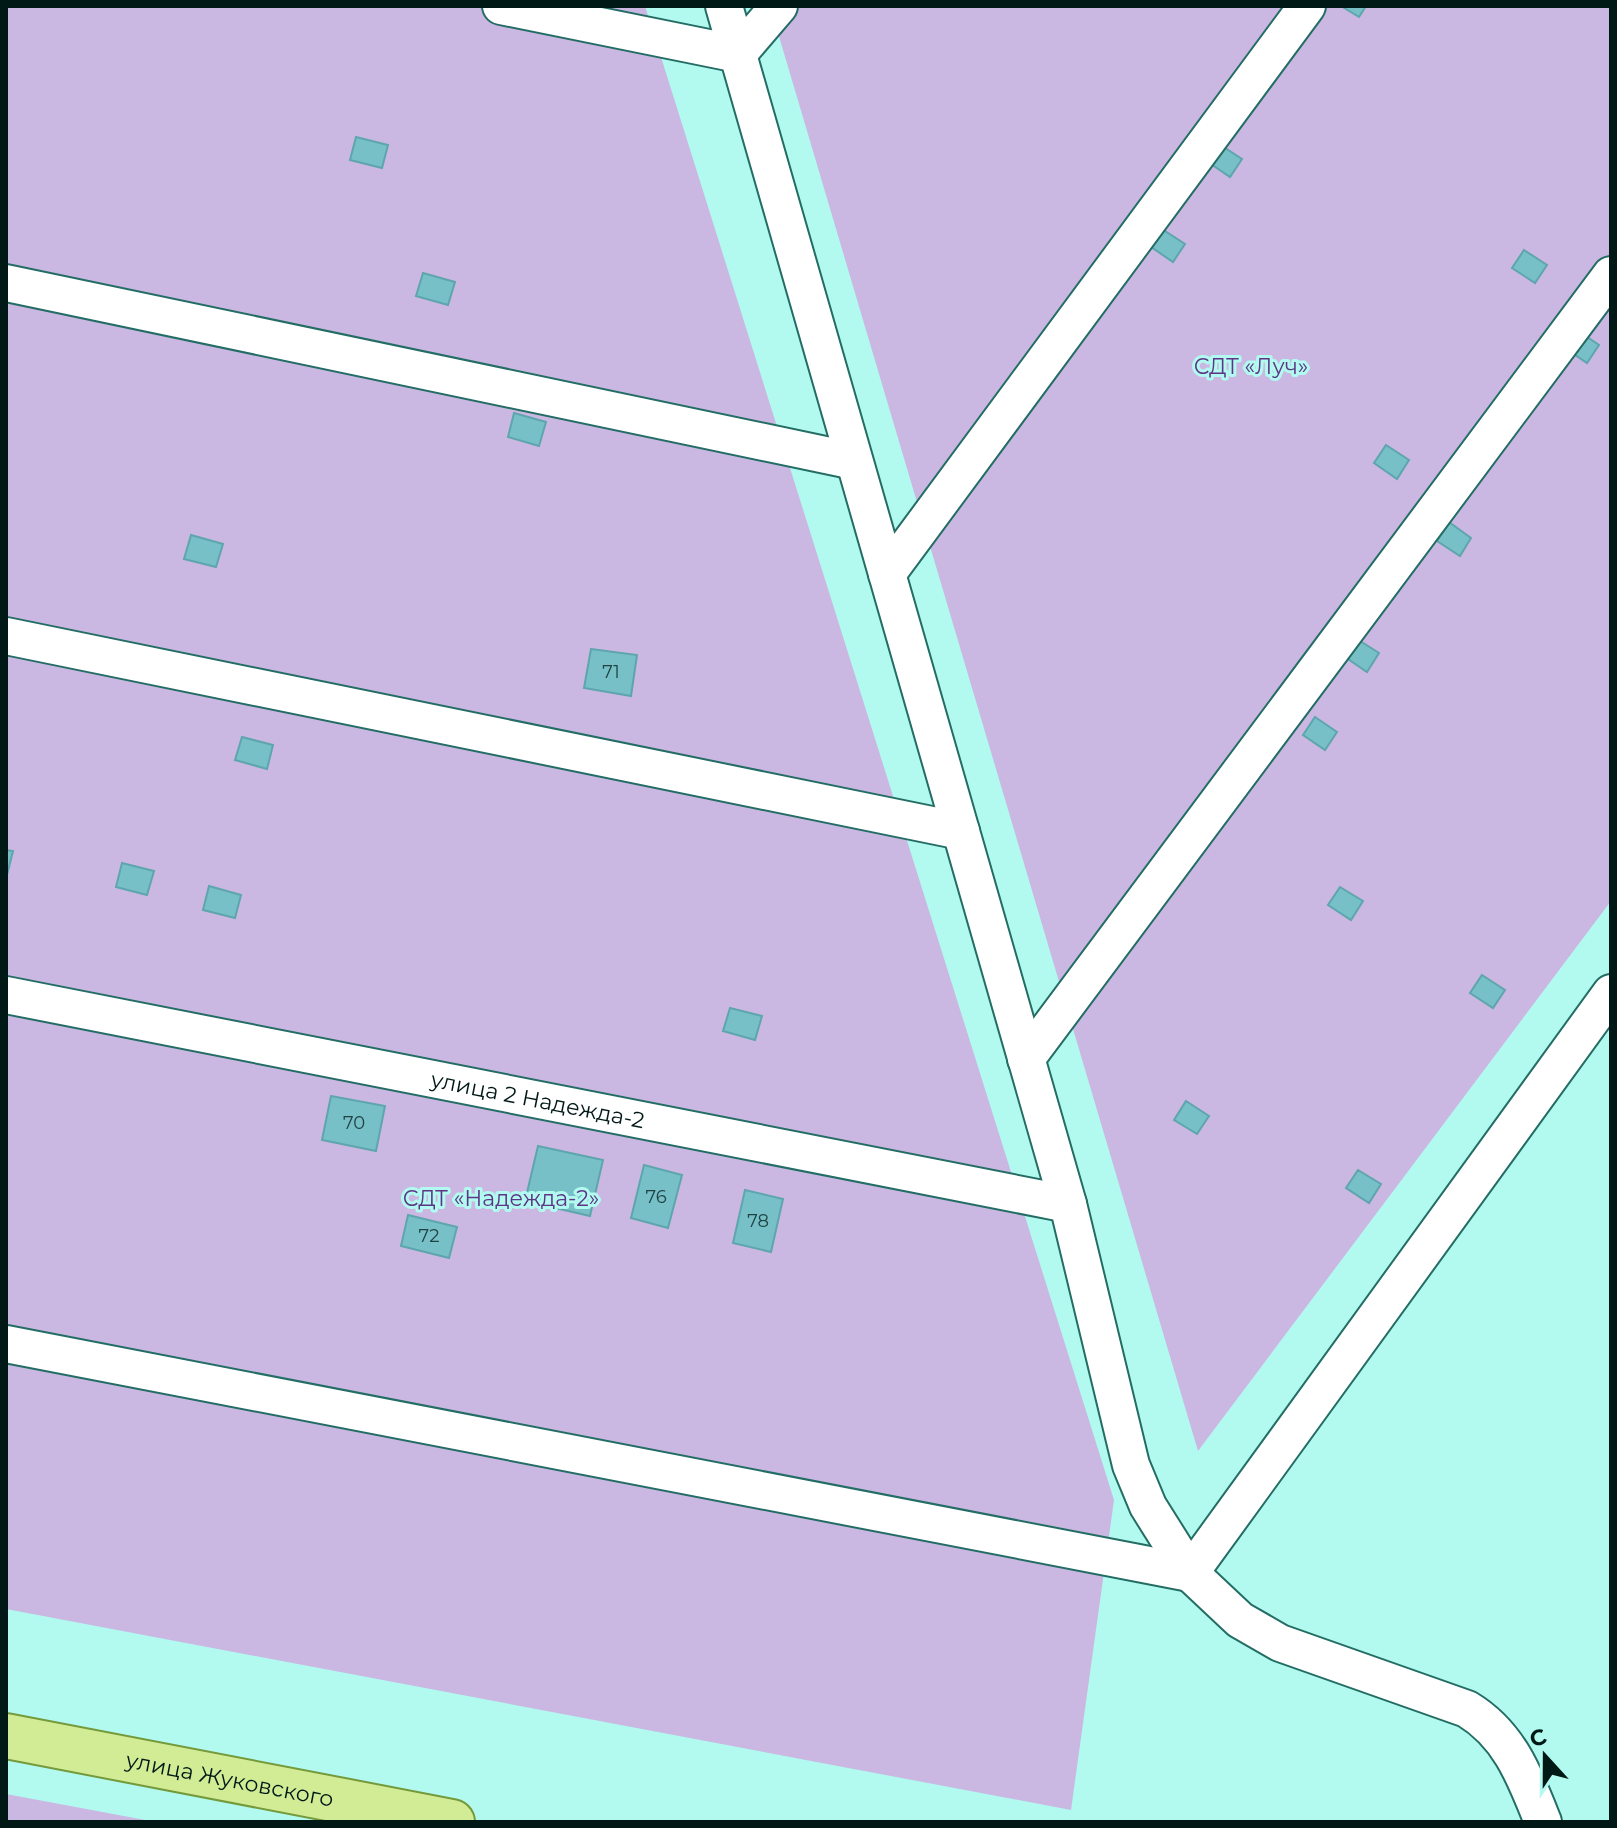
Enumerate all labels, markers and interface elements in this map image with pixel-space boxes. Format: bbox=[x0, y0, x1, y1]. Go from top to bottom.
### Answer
park label: СДТ «Луч» bbox=[1194, 353, 1308, 380]
house number: 71 bbox=[602, 661, 620, 683]
street label: улица 2 Надежда-2 bbox=[428, 1065, 647, 1134]
house number: 70 bbox=[343, 1112, 365, 1134]
park label: СДТ «Надежда-2» bbox=[403, 1185, 599, 1212]
house number: 76 bbox=[645, 1186, 667, 1208]
house number: 78 bbox=[747, 1210, 769, 1232]
house number: 72 bbox=[419, 1225, 439, 1247]
north arrow bbox=[1505, 1716, 1585, 1796]
text: С bbox=[1526, 1722, 1550, 1753]
street label: улица Жуковского bbox=[123, 1746, 336, 1812]

